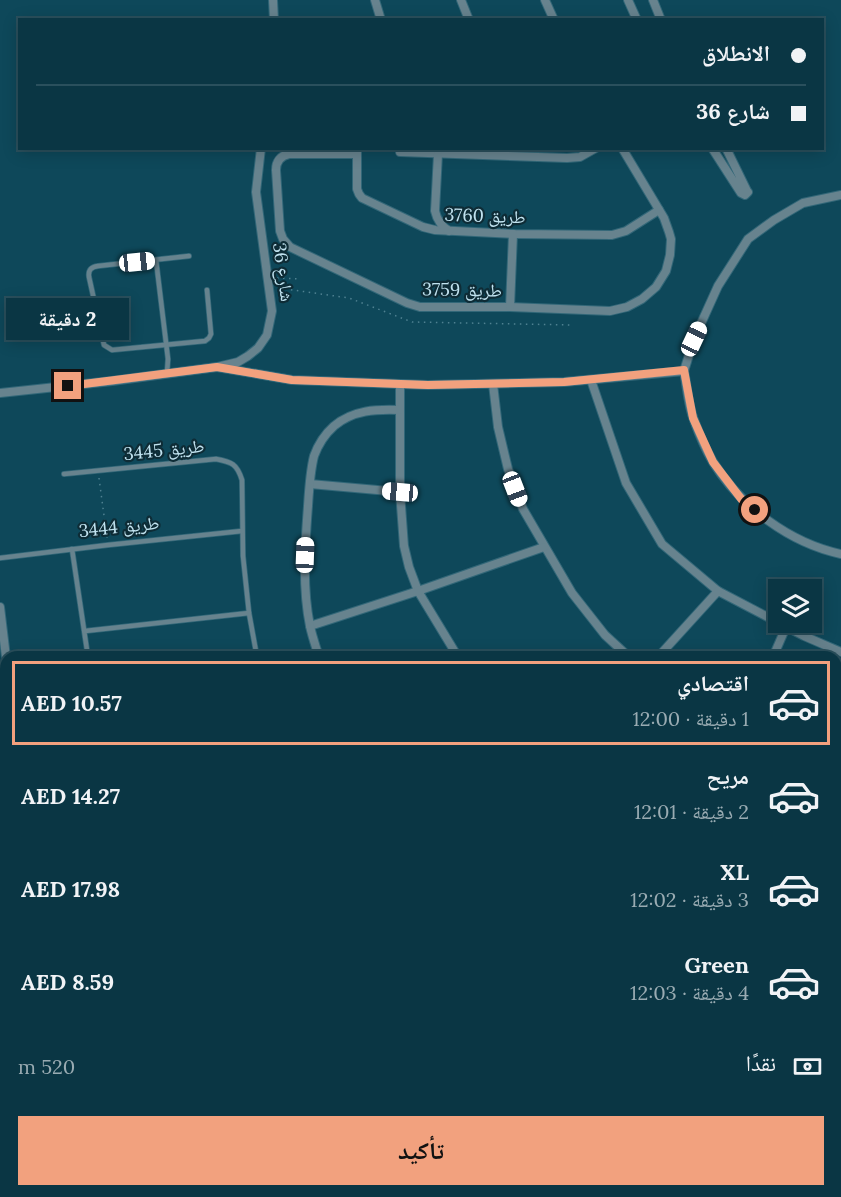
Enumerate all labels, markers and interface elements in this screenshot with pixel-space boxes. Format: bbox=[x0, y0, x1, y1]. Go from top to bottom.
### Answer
text: الانطلاق bbox=[702, 39, 770, 67]
text: شارع 36 bbox=[696, 97, 770, 125]
street label: طريق 3760 bbox=[444, 203, 526, 228]
street label: شارع 36 bbox=[268, 241, 299, 303]
car bbox=[118, 251, 156, 273]
street label: طريق 3759 bbox=[422, 277, 502, 302]
callout: 2 دقيقة bbox=[7, 299, 130, 341]
text: 2 دقيقة bbox=[39, 306, 96, 331]
car bbox=[678, 319, 710, 359]
route end bbox=[54, 372, 81, 399]
street label: طريق 3445 bbox=[122, 434, 205, 465]
car bbox=[500, 469, 530, 509]
car bbox=[381, 481, 419, 503]
route start bbox=[741, 496, 768, 523]
street label: طريق 3444 bbox=[78, 511, 160, 542]
car bbox=[295, 537, 315, 573]
map controls bbox=[768, 579, 822, 633]
button: layers bbox=[768, 579, 822, 633]
text: اقتصادي bbox=[677, 669, 749, 697]
icon: car bbox=[767, 676, 821, 730]
text: AED 10.57 bbox=[21, 689, 122, 717]
text: 1 دقيقة · 12:00 bbox=[632, 706, 749, 731]
text: مريح bbox=[706, 762, 749, 790]
icon: car bbox=[767, 769, 821, 823]
text: AED 14.27 bbox=[21, 782, 120, 810]
text: 2 دقيقة · 12:01 bbox=[634, 799, 749, 824]
text: XL bbox=[720, 858, 749, 886]
icon: car bbox=[767, 862, 821, 916]
text: AED 17.98 bbox=[21, 875, 120, 903]
text: 3 دقيقة · 12:02 bbox=[630, 887, 749, 912]
text: Green bbox=[684, 951, 749, 979]
icon: car bbox=[767, 955, 821, 1009]
text: AED 8.59 bbox=[21, 968, 114, 996]
text: 4 دقيقة · 12:03 bbox=[630, 980, 749, 1005]
text: نقدًا bbox=[746, 1049, 776, 1077]
icon: cash bbox=[791, 1050, 824, 1083]
text: 520 m bbox=[18, 1054, 75, 1079]
button: تأكيد bbox=[18, 1116, 824, 1185]

